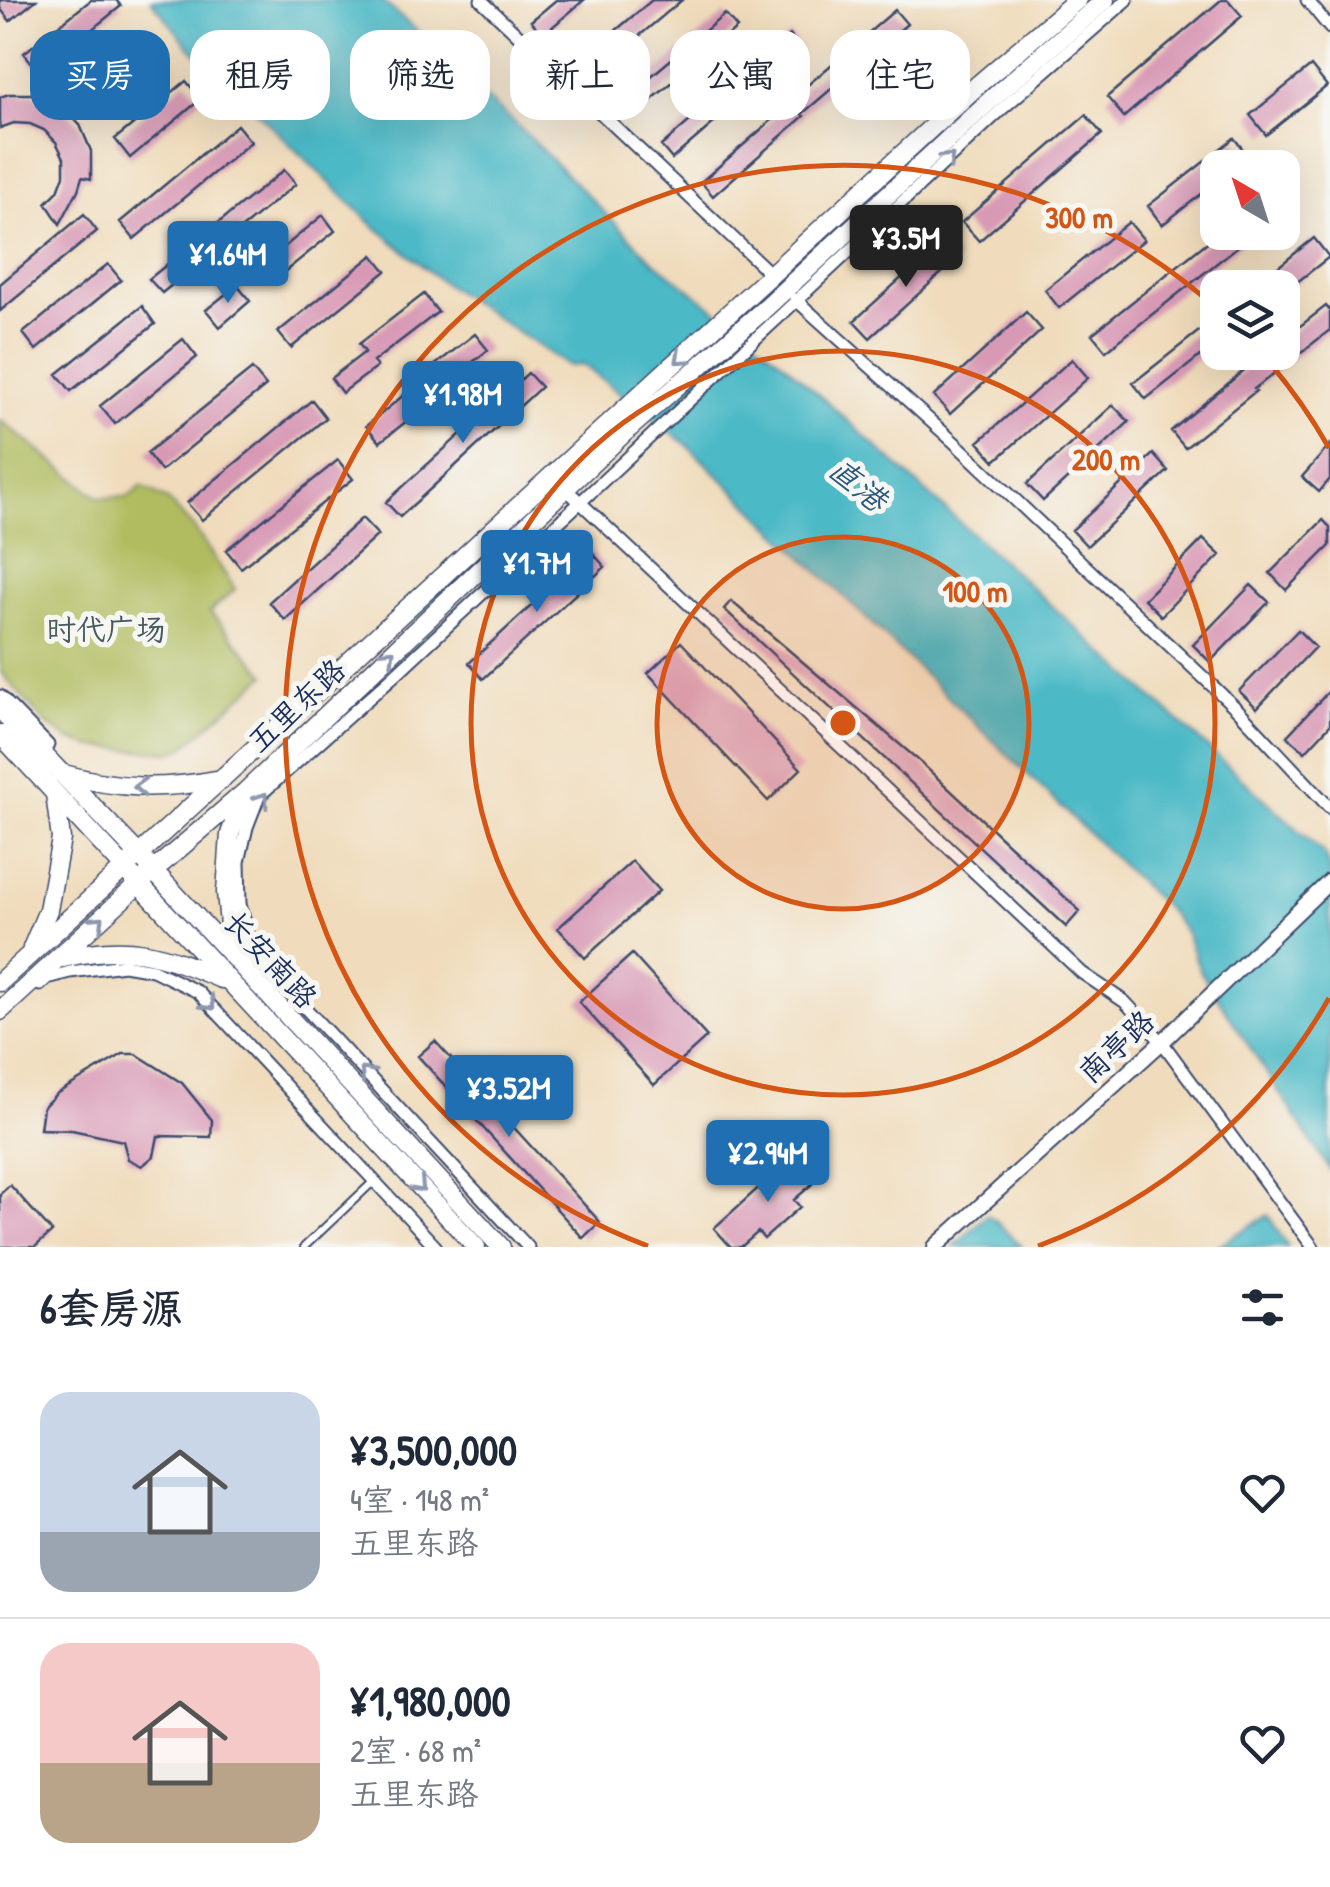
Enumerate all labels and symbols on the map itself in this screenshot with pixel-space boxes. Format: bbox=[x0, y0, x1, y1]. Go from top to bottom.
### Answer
north arrow bbox=[1200, 150, 1300, 250]
one-way arrow bbox=[937, 153, 955, 171]
text: 300 m bbox=[1045, 197, 1113, 237]
pin: ¥3.5M bbox=[836, 205, 976, 290]
pin: ¥1.64M bbox=[147, 221, 309, 306]
one-way arrow bbox=[674, 346, 693, 364]
pin: ¥1.98M bbox=[382, 361, 544, 446]
text: 200 m bbox=[1072, 439, 1140, 479]
water label: 直港 bbox=[820, 447, 899, 523]
pin: ¥1.7M bbox=[467, 530, 607, 615]
text: 100 m bbox=[942, 571, 1008, 611]
park label: 时代广场 bbox=[46, 609, 166, 649]
street label: 五里东路 bbox=[238, 649, 354, 761]
one-way arrow bbox=[378, 649, 396, 667]
centre of rings bbox=[825, 705, 861, 741]
one-way arrow bbox=[132, 776, 148, 797]
one-way arrow bbox=[249, 792, 268, 810]
street label: 长安南路 bbox=[215, 901, 327, 1017]
one-way arrow bbox=[86, 916, 105, 934]
one-way arrow bbox=[197, 992, 215, 1010]
street label: 南亭路 bbox=[1069, 1001, 1163, 1091]
pin: ¥3.52M bbox=[428, 1055, 590, 1140]
one-way arrow bbox=[360, 1066, 378, 1085]
pin: ¥2.94M bbox=[687, 1120, 849, 1205]
one-way arrow bbox=[408, 1175, 426, 1193]

